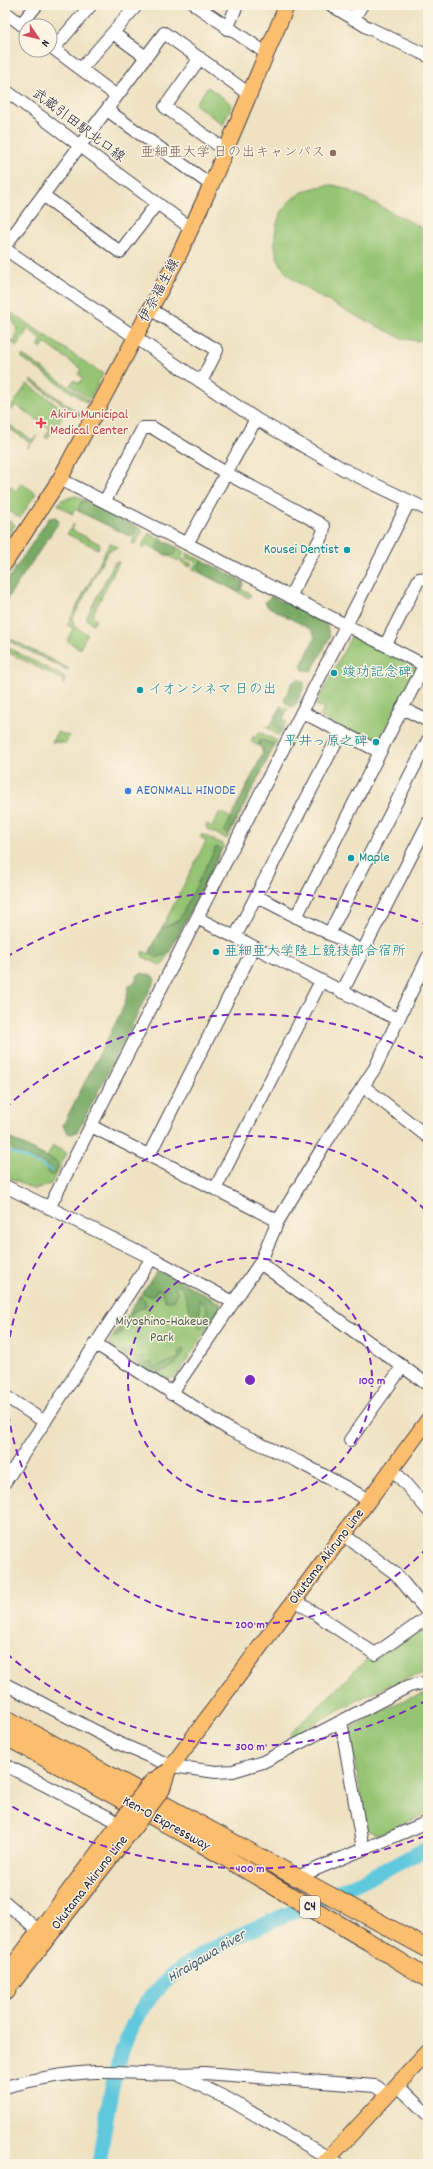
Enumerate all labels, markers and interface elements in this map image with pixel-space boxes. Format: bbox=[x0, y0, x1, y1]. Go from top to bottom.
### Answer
north arrow bbox=[18, 18, 58, 58]
text: N bbox=[36, 36, 53, 50]
street label: 武蔵引田駅北口線 bbox=[27, 84, 129, 168]
place label: 亜細亜大学 日の出キャンパス bbox=[140, 143, 325, 163]
marker: 亜細亜大学 日の出キャンパス bbox=[328, 148, 338, 158]
street label: 伊奈福生線 bbox=[135, 255, 185, 327]
place label: Akiru Municipal Medical Center bbox=[50, 405, 129, 441]
marker: Akiru Municipal Medical Center bbox=[35, 417, 47, 429]
place label: Kousei Dentist bbox=[264, 540, 339, 560]
marker: Kousei Dentist bbox=[342, 545, 352, 555]
place label: 竣功記念碑 bbox=[342, 663, 412, 683]
marker: 竣功記念碑 bbox=[329, 668, 339, 678]
place label: イオンシネマ 日の出 bbox=[148, 680, 277, 700]
marker: イオンシネマ 日の出 bbox=[135, 685, 145, 695]
place label: 平井っ原之碑 bbox=[284, 732, 368, 752]
marker: 平井っ原之碑 bbox=[371, 737, 381, 747]
place label: AEONMALL HINODE bbox=[136, 781, 236, 801]
marker: AEONMALL HINODE bbox=[123, 786, 133, 796]
place label: Maple bbox=[359, 848, 390, 868]
marker: Maple bbox=[346, 853, 356, 863]
place label: 亜細亜大学陸上競技部合宿所 bbox=[224, 942, 406, 962]
marker: 亜細亜大学陸上競技部合宿所 bbox=[211, 947, 221, 957]
park label: Miyoshino-Hakeue Park bbox=[116, 1312, 208, 1348]
centre of rings bbox=[243, 1373, 257, 1387]
text: 100 m bbox=[359, 1373, 385, 1390]
street label: Okutama Akiruno Line bbox=[284, 1505, 370, 1609]
text: 200 m bbox=[235, 1617, 265, 1634]
text: 300 m bbox=[235, 1739, 265, 1756]
street label: Ken-O Expressway bbox=[119, 1792, 214, 1857]
street label: Okutama Akiruno Line bbox=[47, 1832, 133, 1934]
text: 400 m bbox=[235, 1861, 265, 1878]
road number: C4 bbox=[300, 1896, 320, 1918]
water label: Hiraigawa River bbox=[164, 1924, 252, 1989]

